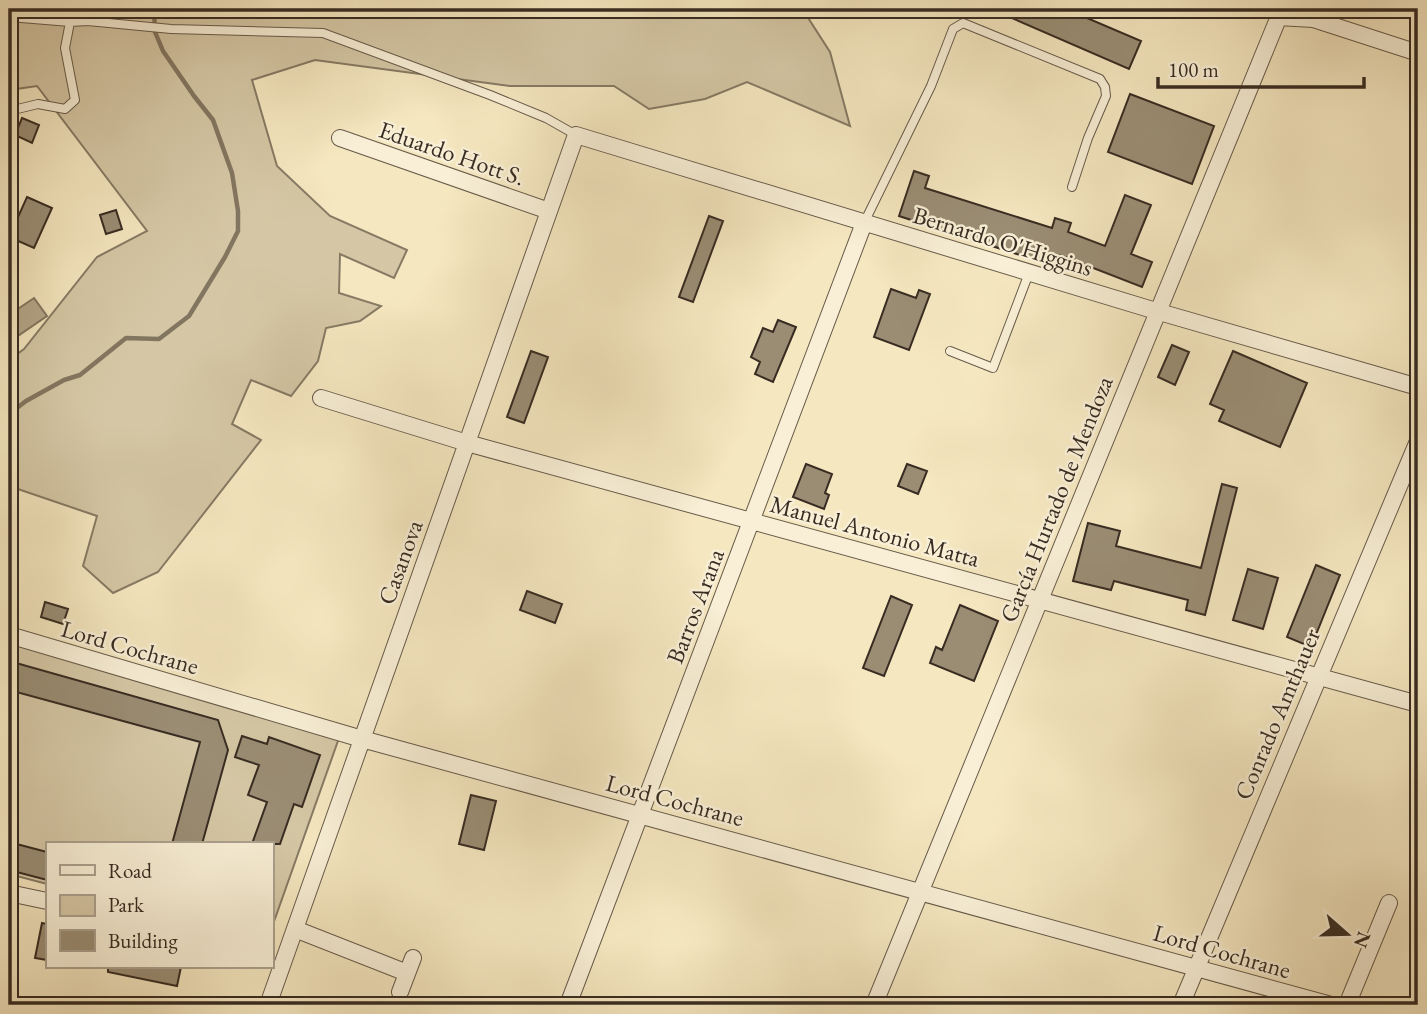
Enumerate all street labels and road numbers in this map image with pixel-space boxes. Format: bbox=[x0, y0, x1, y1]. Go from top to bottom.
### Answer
street label: Eduardo Hott S. bbox=[375, 114, 529, 192]
street label: Bernardo O'Higgins bbox=[909, 199, 1097, 283]
street label: García Hurtado de Mendoza bbox=[992, 371, 1120, 627]
street label: Manuel Antonio Matta bbox=[767, 488, 983, 574]
street label: Casanova bbox=[370, 515, 430, 609]
street label: Barros Arana bbox=[659, 544, 731, 668]
street label: Lord Cochrane bbox=[58, 613, 202, 681]
street label: Conrado Amthauer bbox=[1227, 624, 1327, 804]
street label: Lord Cochrane bbox=[603, 767, 747, 833]
street label: Lord Cochrane bbox=[1150, 917, 1294, 985]

